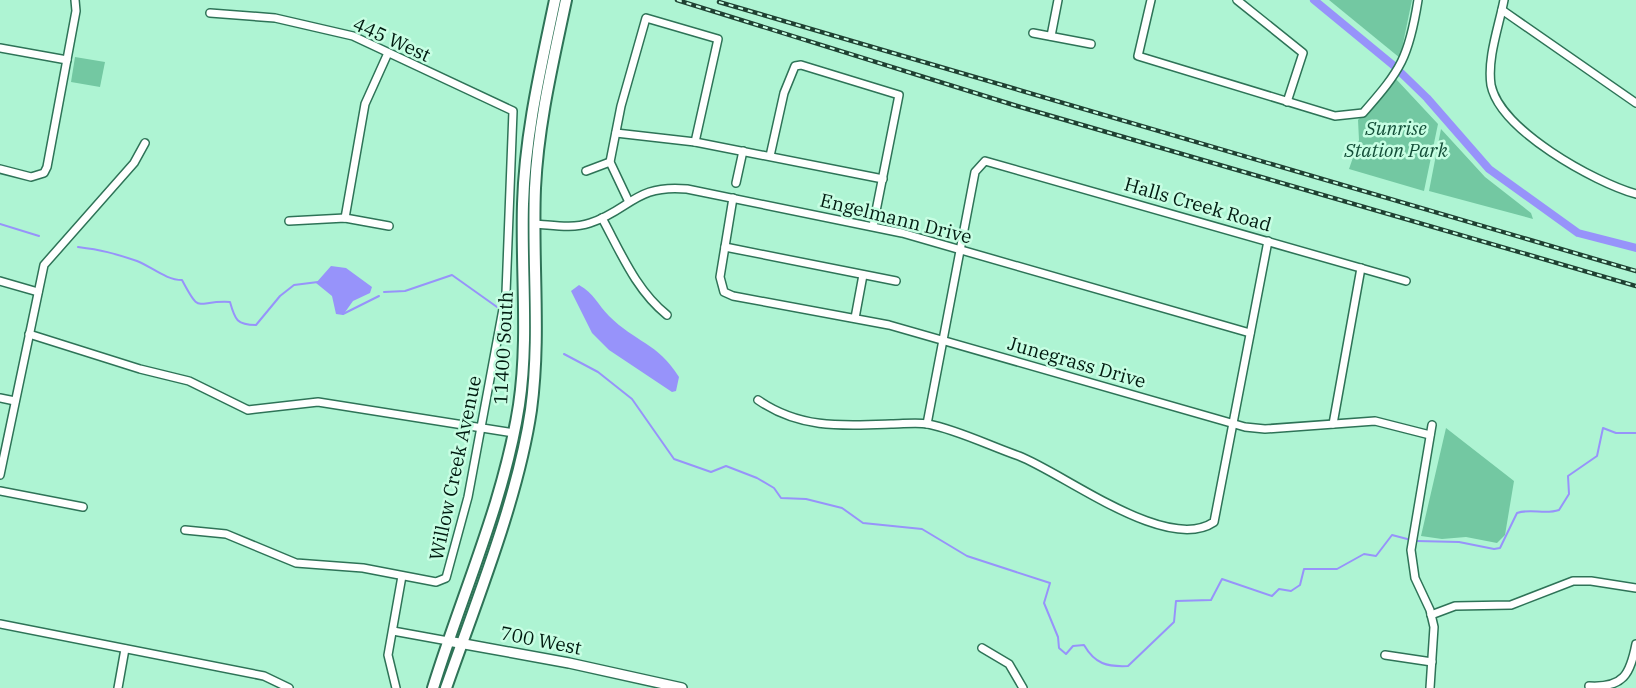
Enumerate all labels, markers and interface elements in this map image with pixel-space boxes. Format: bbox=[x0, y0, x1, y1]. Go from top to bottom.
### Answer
street label: 445 West bbox=[350, 11, 435, 67]
park label: Sunrise Station Park bbox=[1343, 116, 1449, 162]
street label: Halls Creek Road bbox=[1122, 172, 1274, 236]
street label: Engelmann Drive bbox=[818, 188, 974, 248]
street label: 11400 South bbox=[488, 290, 518, 405]
street label: Junegrass Drive bbox=[1005, 331, 1149, 393]
street label: Willow Creek Avenue bbox=[424, 373, 486, 563]
street label: 700 West bbox=[498, 620, 584, 660]

